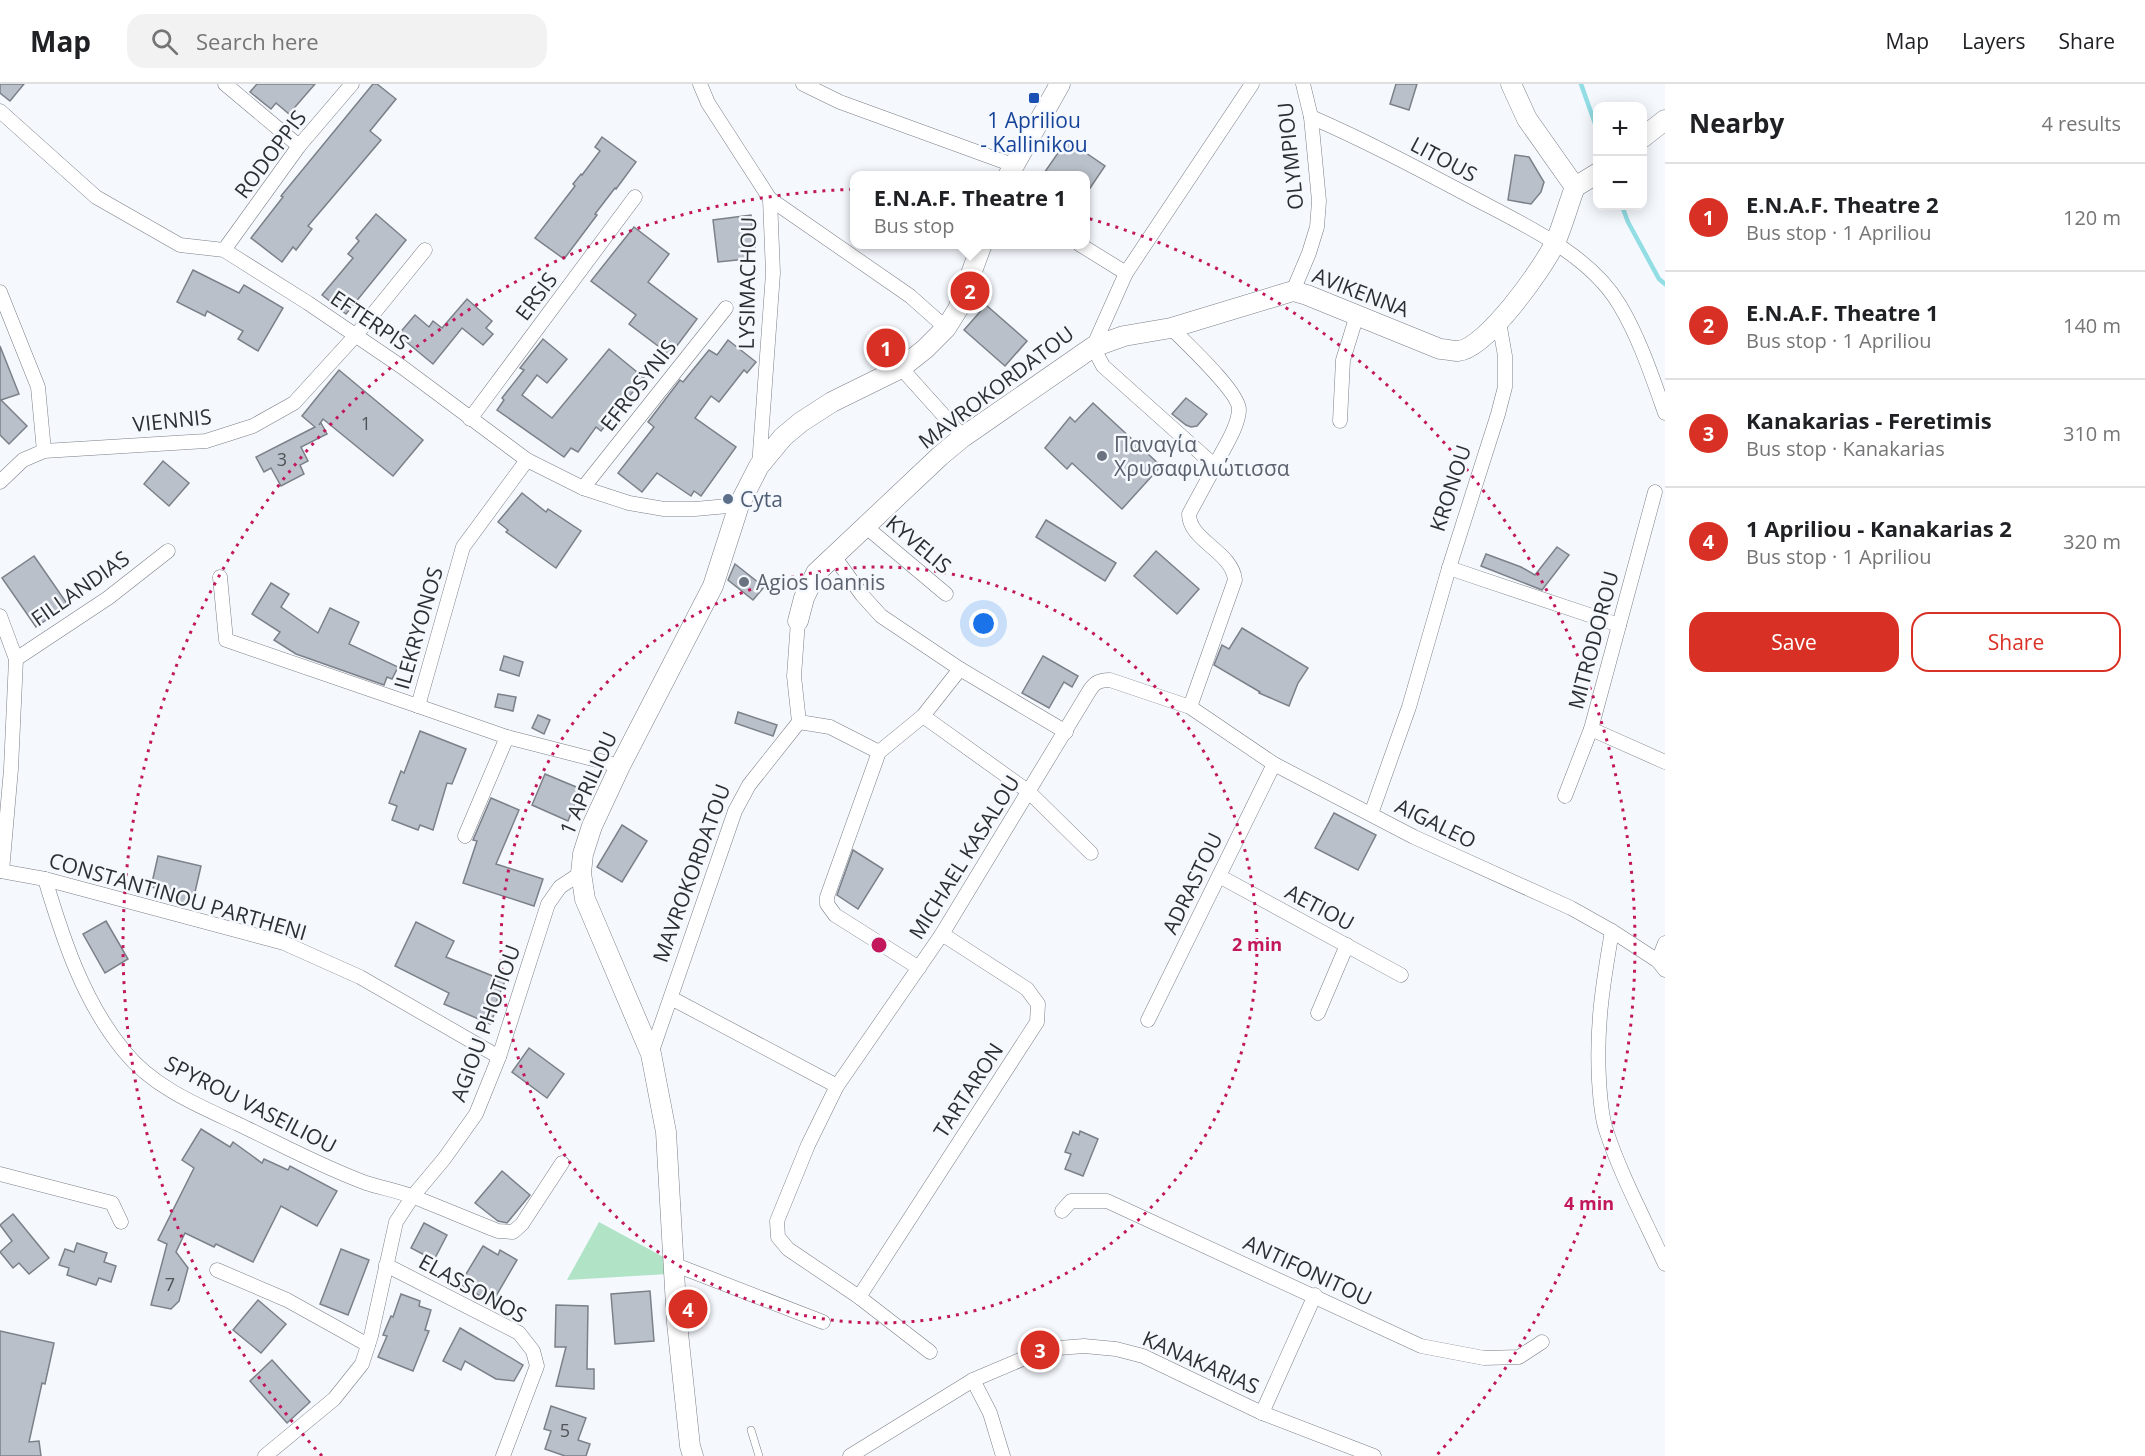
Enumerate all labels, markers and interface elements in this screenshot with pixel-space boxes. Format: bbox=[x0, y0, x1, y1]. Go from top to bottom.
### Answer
search box bbox=[127, 14, 547, 68]
text: Map bbox=[30, 22, 91, 60]
icon: search bbox=[148, 25, 181, 58]
text: Search here bbox=[196, 26, 319, 56]
text: Map bbox=[1886, 27, 1929, 55]
text: Layers bbox=[1962, 27, 2026, 55]
text: Share bbox=[2059, 27, 2115, 55]
marker: 1 Apriliou - Kallinikou bbox=[1027, 91, 1041, 105]
street label: OLYMPIOU bbox=[1270, 101, 1310, 211]
map controls bbox=[1593, 102, 1647, 210]
button: + bbox=[1593, 102, 1647, 156]
street label: RODOPPIS bbox=[228, 104, 312, 204]
text: Nearby bbox=[1689, 105, 1784, 141]
place label: 1 Apriliou - Kallinikou bbox=[980, 106, 1088, 158]
text: 4 results bbox=[2041, 110, 2121, 137]
street label: LITOUS bbox=[1406, 130, 1482, 188]
button: − bbox=[1593, 156, 1647, 210]
popup bbox=[850, 171, 1090, 249]
text: E.N.A.F. Theatre 1 bbox=[874, 182, 1066, 212]
text: E.N.A.F. Theatre 2 bbox=[1746, 189, 1939, 219]
text: 1 bbox=[1703, 204, 1714, 231]
text: 120 m bbox=[2063, 204, 2121, 231]
text: Bus stop bbox=[874, 212, 955, 239]
street label: LYSIMACHOU bbox=[732, 216, 762, 350]
text: Bus stop · 1 Apriliou bbox=[1746, 219, 1932, 246]
street label: AVIKENNA bbox=[1309, 261, 1414, 323]
street label: ERSIS bbox=[509, 266, 563, 326]
pin: 2 bbox=[950, 268, 990, 314]
street label: EFTERPIS bbox=[325, 284, 415, 356]
text: E.N.A.F. Theatre 1 bbox=[1746, 297, 1939, 327]
text: 2 bbox=[1703, 312, 1714, 339]
text: 140 m bbox=[2063, 312, 2121, 339]
street label: MAVROKORDATOU bbox=[913, 319, 1079, 455]
pin: 1 bbox=[866, 326, 906, 370]
text: Bus stop · 1 Apriliou bbox=[1746, 327, 1932, 354]
street label: EFROSYNIS bbox=[594, 334, 682, 436]
street label: VIENNIS bbox=[131, 402, 213, 438]
text: Kanakarias - Feretimis bbox=[1746, 405, 1992, 435]
house number: 1 bbox=[361, 411, 371, 435]
text: 3 bbox=[1703, 420, 1714, 447]
text: 310 m bbox=[2063, 420, 2121, 447]
place label: Παναγία Χρυσαφιλιώτισσα bbox=[1114, 430, 1290, 482]
text: Bus stop · Kanakarias bbox=[1746, 435, 1945, 462]
street label: KRONOU bbox=[1423, 441, 1477, 535]
house number: 3 bbox=[277, 447, 287, 471]
marker: Παναγία Χρυσαφιλιώτισσα bbox=[1095, 449, 1109, 463]
place label: Cyta bbox=[740, 485, 783, 513]
marker: Cyta bbox=[721, 492, 735, 506]
street label: KYVELIS bbox=[880, 508, 958, 580]
text: 1 Apriliou - Kanakarias 2 bbox=[1746, 513, 2012, 543]
text: 4 bbox=[1703, 528, 1714, 555]
text: 320 m bbox=[2063, 528, 2121, 555]
text: Bus stop · 1 Apriliou bbox=[1746, 543, 1932, 570]
street label: FILLANDIAS bbox=[25, 544, 135, 632]
street label: ILEKRYONOS bbox=[387, 564, 449, 692]
place label: Agios Ioannis bbox=[756, 568, 885, 596]
street label: MITRODOROU bbox=[1561, 568, 1625, 712]
marker: Agios Ioannis bbox=[737, 575, 751, 589]
your location bbox=[969, 609, 998, 638]
button: Save bbox=[1689, 612, 1899, 672]
button: Share bbox=[1911, 612, 2121, 672]
street label: 1 APRILIOU bbox=[553, 727, 623, 839]
street label: MICHAEL KASALOU bbox=[902, 770, 1026, 944]
street label: MAVROKORDATOU bbox=[646, 780, 736, 966]
street label: AIGALEO bbox=[1391, 791, 1481, 855]
street label: ADRASTOU bbox=[1155, 828, 1229, 938]
street label: CONSTANTINOU PARTHENI bbox=[46, 846, 310, 946]
street label: AETIOU bbox=[1281, 877, 1359, 937]
text: 2 min bbox=[1232, 932, 1282, 956]
centre of rings bbox=[869, 935, 889, 955]
street label: AGIOU PHOTIOU bbox=[444, 941, 526, 1105]
street label: TARTARON bbox=[927, 1037, 1009, 1143]
street label: SPYROU VASEILIOU bbox=[160, 1049, 342, 1159]
text: 4 min bbox=[1564, 1191, 1614, 1215]
street label: ANTIFONITOU bbox=[1239, 1228, 1377, 1312]
street label: ELASSONOS bbox=[414, 1247, 532, 1329]
house number: 7 bbox=[165, 1272, 175, 1296]
pin: 4 bbox=[668, 1286, 708, 1332]
street label: KANAKARIAS bbox=[1138, 1324, 1264, 1400]
pin: 3 bbox=[1020, 1328, 1060, 1372]
house number: 5 bbox=[560, 1418, 570, 1442]

